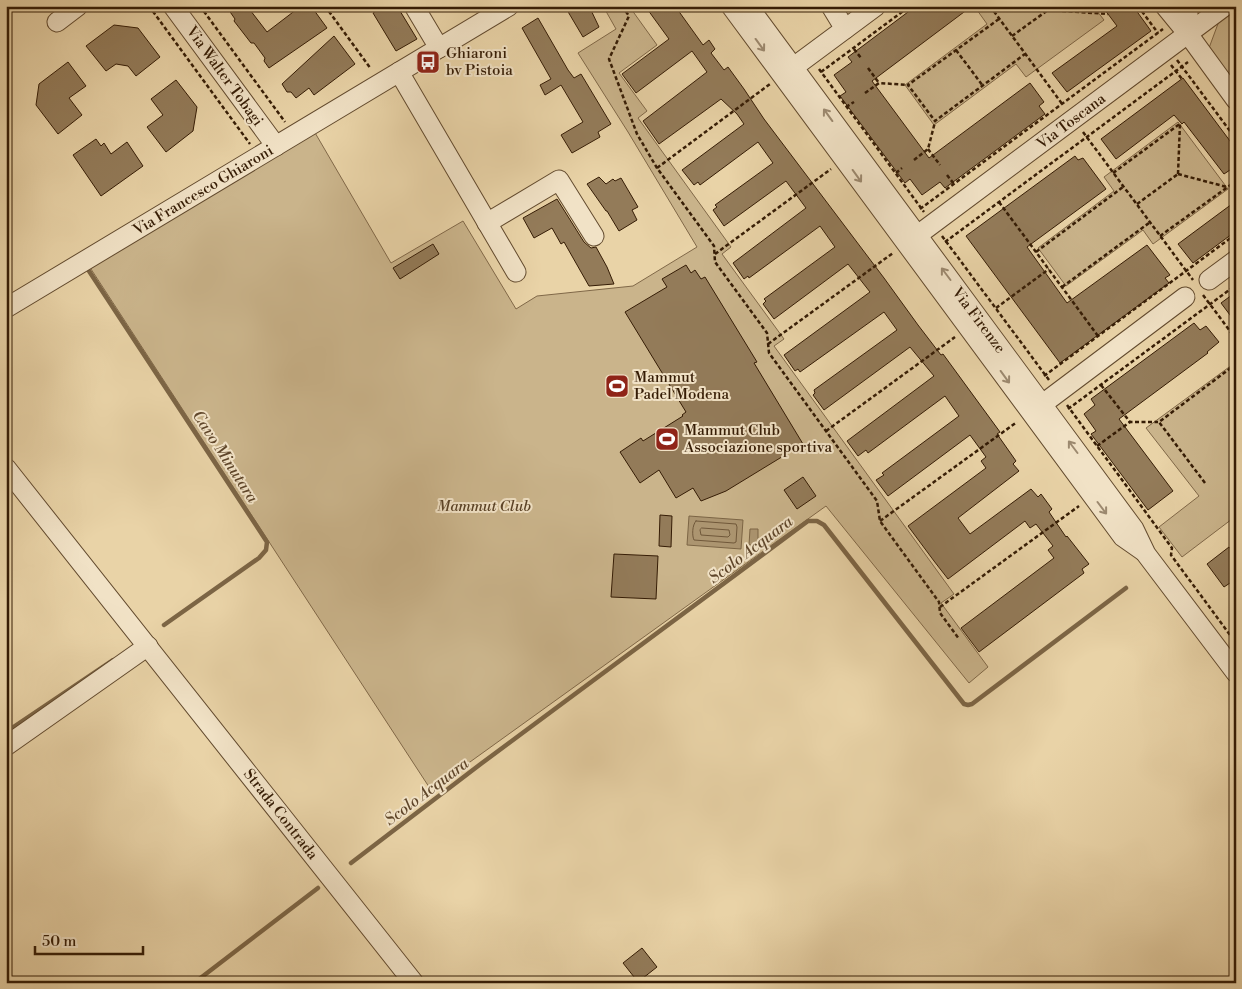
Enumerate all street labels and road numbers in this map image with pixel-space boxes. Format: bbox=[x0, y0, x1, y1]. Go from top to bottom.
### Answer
street label: Via Walter Tobagi bbox=[181, 22, 267, 130]
street label: Via Toscana bbox=[1032, 89, 1110, 154]
street label: Via Francesco Ghiaroni bbox=[129, 141, 277, 240]
street label: Via Firenze bbox=[947, 283, 1010, 357]
street label: Strada Contrada bbox=[239, 765, 322, 864]

